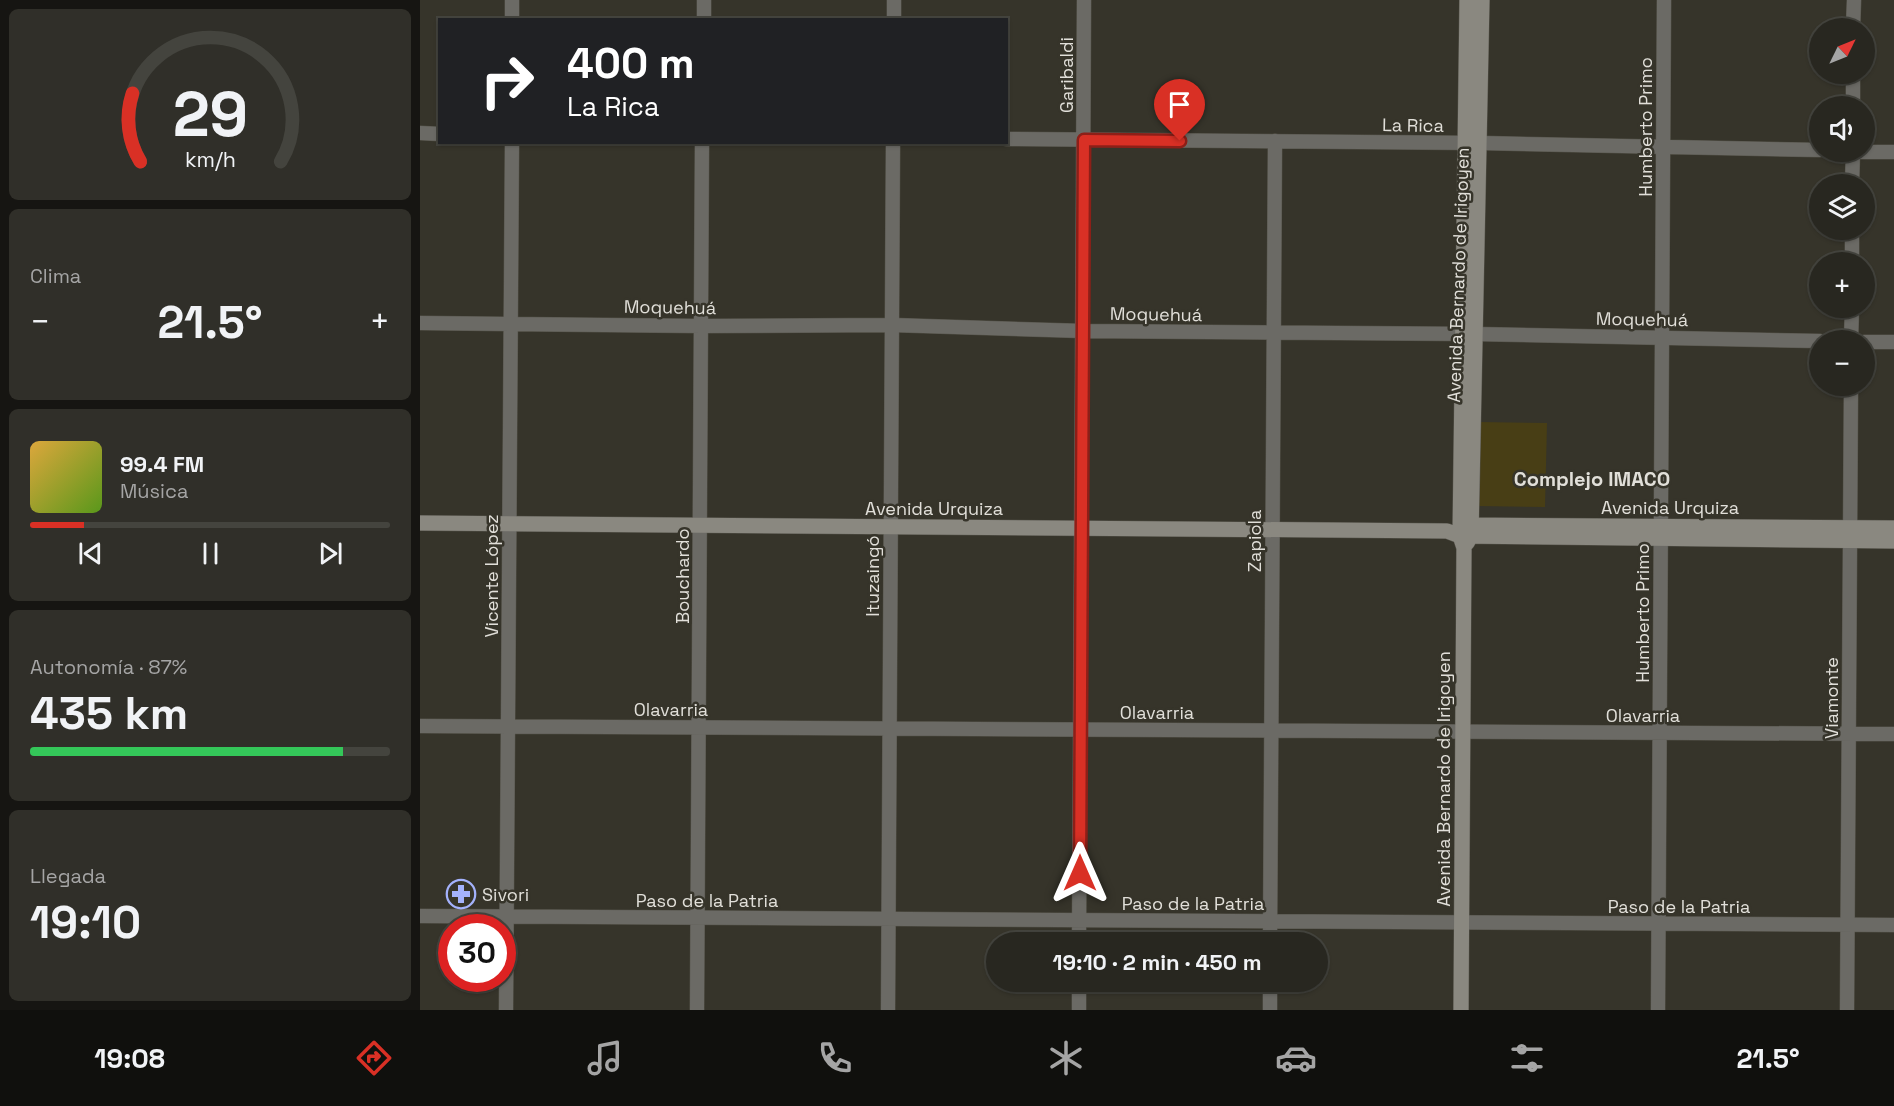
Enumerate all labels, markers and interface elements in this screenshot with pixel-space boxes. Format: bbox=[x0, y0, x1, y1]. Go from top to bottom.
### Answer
north arrow bbox=[1809, 18, 1875, 84]
map controls bbox=[1809, 18, 1875, 396]
text: 400 m bbox=[567, 37, 695, 90]
street label: Garibaldi bbox=[1055, 37, 1078, 113]
icon: right bbox=[468, 42, 546, 120]
street label: Humberto Primo bbox=[1634, 57, 1657, 197]
text: 29 bbox=[172, 75, 248, 154]
pin bbox=[1154, 79, 1205, 141]
icon: arrive bbox=[1163, 88, 1196, 121]
text: La Rica bbox=[567, 89, 660, 124]
button: sound bbox=[1809, 96, 1875, 162]
street label: La Rica bbox=[1382, 113, 1444, 137]
text: km/h bbox=[184, 146, 236, 173]
street label: Avenida Bernardo de Irigoyen bbox=[1442, 147, 1474, 403]
button: layers bbox=[1809, 174, 1875, 240]
button: + bbox=[1809, 252, 1875, 318]
text: Clima bbox=[30, 263, 81, 289]
text: 21.5° bbox=[157, 294, 263, 351]
street label: Moquehuá bbox=[624, 295, 716, 319]
text: − bbox=[30, 301, 50, 343]
text: + bbox=[370, 301, 390, 343]
street label: Moquehuá bbox=[1110, 302, 1202, 326]
street label: Moquehuá bbox=[1596, 307, 1688, 331]
button: − bbox=[1809, 330, 1875, 396]
text: 99.4 FM bbox=[120, 450, 204, 478]
district label: Complejo IMACO bbox=[1514, 466, 1670, 492]
text: Música bbox=[120, 478, 188, 504]
street label: Avenida Urquiza bbox=[1601, 496, 1739, 519]
street label: Avenida Urquiza bbox=[865, 497, 1003, 520]
street label: Zapiola bbox=[1243, 510, 1266, 572]
street label: Vicente López bbox=[480, 514, 503, 638]
street label: Bouchardo bbox=[671, 528, 694, 624]
street label: Ituzaingó bbox=[861, 535, 884, 617]
icon: previous bbox=[74, 537, 107, 570]
icon: pause bbox=[194, 537, 227, 570]
icon: next bbox=[314, 537, 347, 570]
street label: Humberto Primo bbox=[1631, 543, 1654, 683]
street label: Avenida Bernardo de Irigoyen bbox=[1432, 651, 1455, 907]
text: Autonomía · 87% bbox=[30, 654, 187, 680]
street label: Viamonte bbox=[1820, 657, 1843, 739]
text: 435 km bbox=[30, 685, 188, 742]
street label: Olavarria bbox=[634, 698, 708, 721]
street label: Olavarria bbox=[1120, 701, 1194, 724]
street label: Olavarria bbox=[1606, 704, 1680, 727]
position arrow bbox=[1048, 841, 1112, 905]
text: Llegada bbox=[30, 863, 106, 889]
pharmacy icon: Sivori bbox=[445, 878, 477, 910]
place label: Sivori bbox=[482, 883, 529, 906]
street label: Paso de la Patria bbox=[636, 889, 778, 912]
street label: Paso de la Patria bbox=[1122, 892, 1264, 915]
text: 19:10 bbox=[30, 894, 141, 951]
street label: Paso de la Patria bbox=[1608, 895, 1750, 918]
speed limit sign: 30 bbox=[438, 914, 516, 992]
text: 19:10 · 2 min · 450 m bbox=[1053, 948, 1261, 976]
icon: directions bbox=[353, 1037, 395, 1079]
icon: music bbox=[584, 1037, 626, 1079]
icon: phone bbox=[814, 1037, 856, 1079]
icon: climate bbox=[1045, 1037, 1087, 1079]
icon: car bbox=[1275, 1037, 1317, 1079]
icon: filters bbox=[1506, 1037, 1548, 1079]
text: 19:08 bbox=[94, 1041, 165, 1076]
text: 21.5° bbox=[1737, 1041, 1800, 1076]

